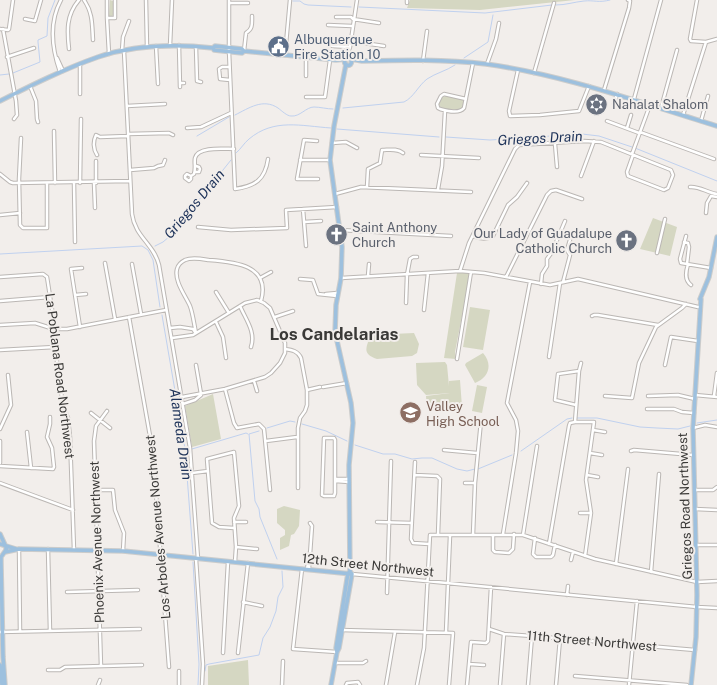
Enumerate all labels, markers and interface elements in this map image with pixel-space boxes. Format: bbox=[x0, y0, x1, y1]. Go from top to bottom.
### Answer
place label: Albuquerque Fire Station 10 bbox=[294, 32, 380, 62]
public building icon: Albuquerque Fire Station 10 bbox=[265, 33, 291, 59]
synagogue icon: Nahalat Shalom bbox=[584, 91, 610, 117]
place label: Nahalat Shalom bbox=[612, 97, 708, 112]
water label: Griegos Drain bbox=[497, 128, 583, 148]
water label: Griegos Drain bbox=[160, 166, 228, 242]
place label: Saint Anthony Church bbox=[352, 220, 437, 250]
church icon: Saint Anthony Church bbox=[323, 221, 349, 247]
place label: Our Lady of Guadalupe Catholic Church bbox=[473, 226, 612, 256]
church icon: Our Lady of Guadalupe Catholic Church bbox=[614, 227, 640, 253]
street label: La Poblana Road Northwest bbox=[42, 292, 78, 460]
district label: Los Candelarias bbox=[269, 324, 399, 344]
water label: Alameda Drain bbox=[167, 387, 195, 481]
place label: Valley High School bbox=[426, 399, 500, 429]
school or university icon: Valley High School bbox=[398, 400, 424, 426]
street label: Griegos Road Northwest bbox=[675, 432, 695, 580]
street label: Los Arboles Avenue Northwest bbox=[142, 434, 174, 620]
street label: Phoenix Avenue Northwest bbox=[87, 461, 107, 623]
street label: 12th Street Northwest bbox=[301, 551, 435, 579]
street label: 11th Street Northwest bbox=[526, 628, 658, 654]

